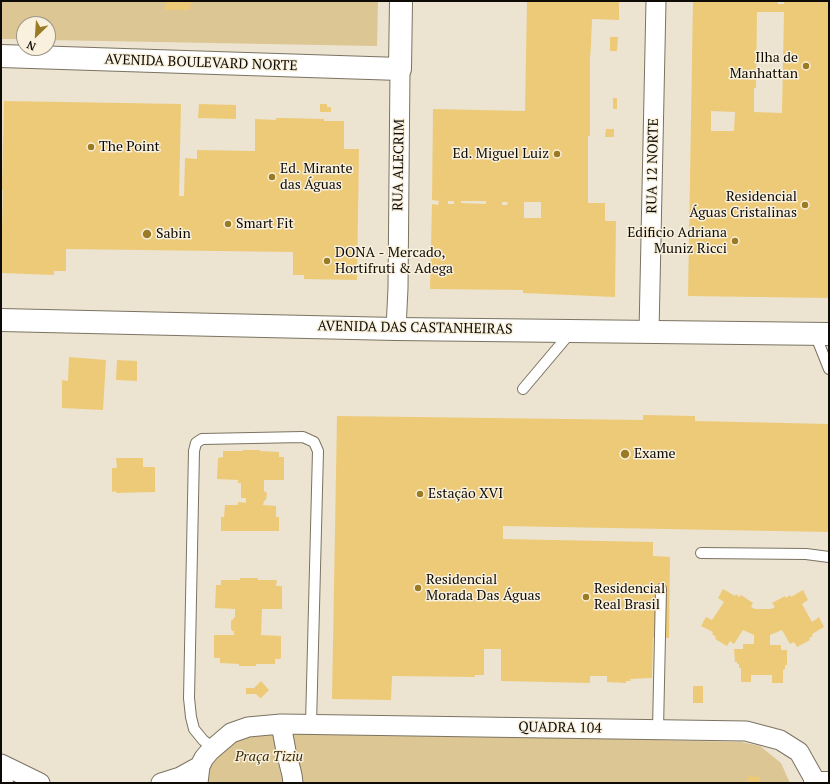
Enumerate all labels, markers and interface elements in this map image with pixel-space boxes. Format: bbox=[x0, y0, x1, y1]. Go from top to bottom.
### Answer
north arrow bbox=[16, 16, 56, 56]
text: N bbox=[25, 38, 38, 54]
place label: Ilha de Manhattan bbox=[729, 50, 798, 82]
street label: AVENIDA BOULEVARD NORTE bbox=[104, 51, 298, 75]
marker: Ilha de Manhattan bbox=[801, 61, 811, 71]
street label: RUA 12 NORTE bbox=[644, 118, 662, 214]
street label: RUA ALECRIM bbox=[390, 119, 408, 211]
place label: The Point bbox=[99, 139, 160, 155]
marker: The Point bbox=[86, 142, 96, 152]
place label: Ed. Miguel Luiz bbox=[453, 146, 549, 162]
marker: Ed. Miguel Luiz bbox=[552, 149, 562, 159]
place label: Ed. Mirante das Águas bbox=[280, 161, 353, 194]
marker: Ed. Mirante das Águas bbox=[267, 172, 277, 182]
place label: Residencial Águas Cristalinas bbox=[689, 189, 797, 222]
marker: Residencial Águas Cristalinas bbox=[800, 200, 810, 210]
place label: Smart Fit bbox=[236, 216, 294, 232]
marker: Smart Fit bbox=[223, 219, 233, 229]
place label: Edificio Adriana Muniz Ricci bbox=[627, 225, 727, 258]
place label: Sabin bbox=[156, 226, 191, 242]
marker: Sabin bbox=[141, 228, 153, 240]
marker: Edificio Adriana Muniz Ricci bbox=[730, 236, 740, 246]
place label: DONA - Mercado, Hortifruti & Adega bbox=[335, 245, 453, 278]
marker: DONA - Mercado, Hortifruti & Adega bbox=[322, 256, 332, 266]
street label: AVENIDA DAS CASTANHEIRAS bbox=[317, 318, 513, 338]
place label: Exame bbox=[634, 446, 676, 462]
marker: Exame bbox=[619, 448, 631, 460]
place label: Estação XVI bbox=[428, 486, 503, 502]
marker: Estação XVI bbox=[415, 489, 425, 499]
place label: Residencial Morada Das Águas bbox=[426, 572, 541, 604]
place label: Residencial Real Brasil bbox=[594, 581, 665, 614]
marker: Residencial Morada Das Águas bbox=[413, 583, 423, 593]
marker: Residencial Real Brasil bbox=[581, 592, 591, 602]
street label: QUADRA 104 bbox=[518, 719, 602, 737]
park label: Praça Tiziu bbox=[235, 749, 303, 765]

